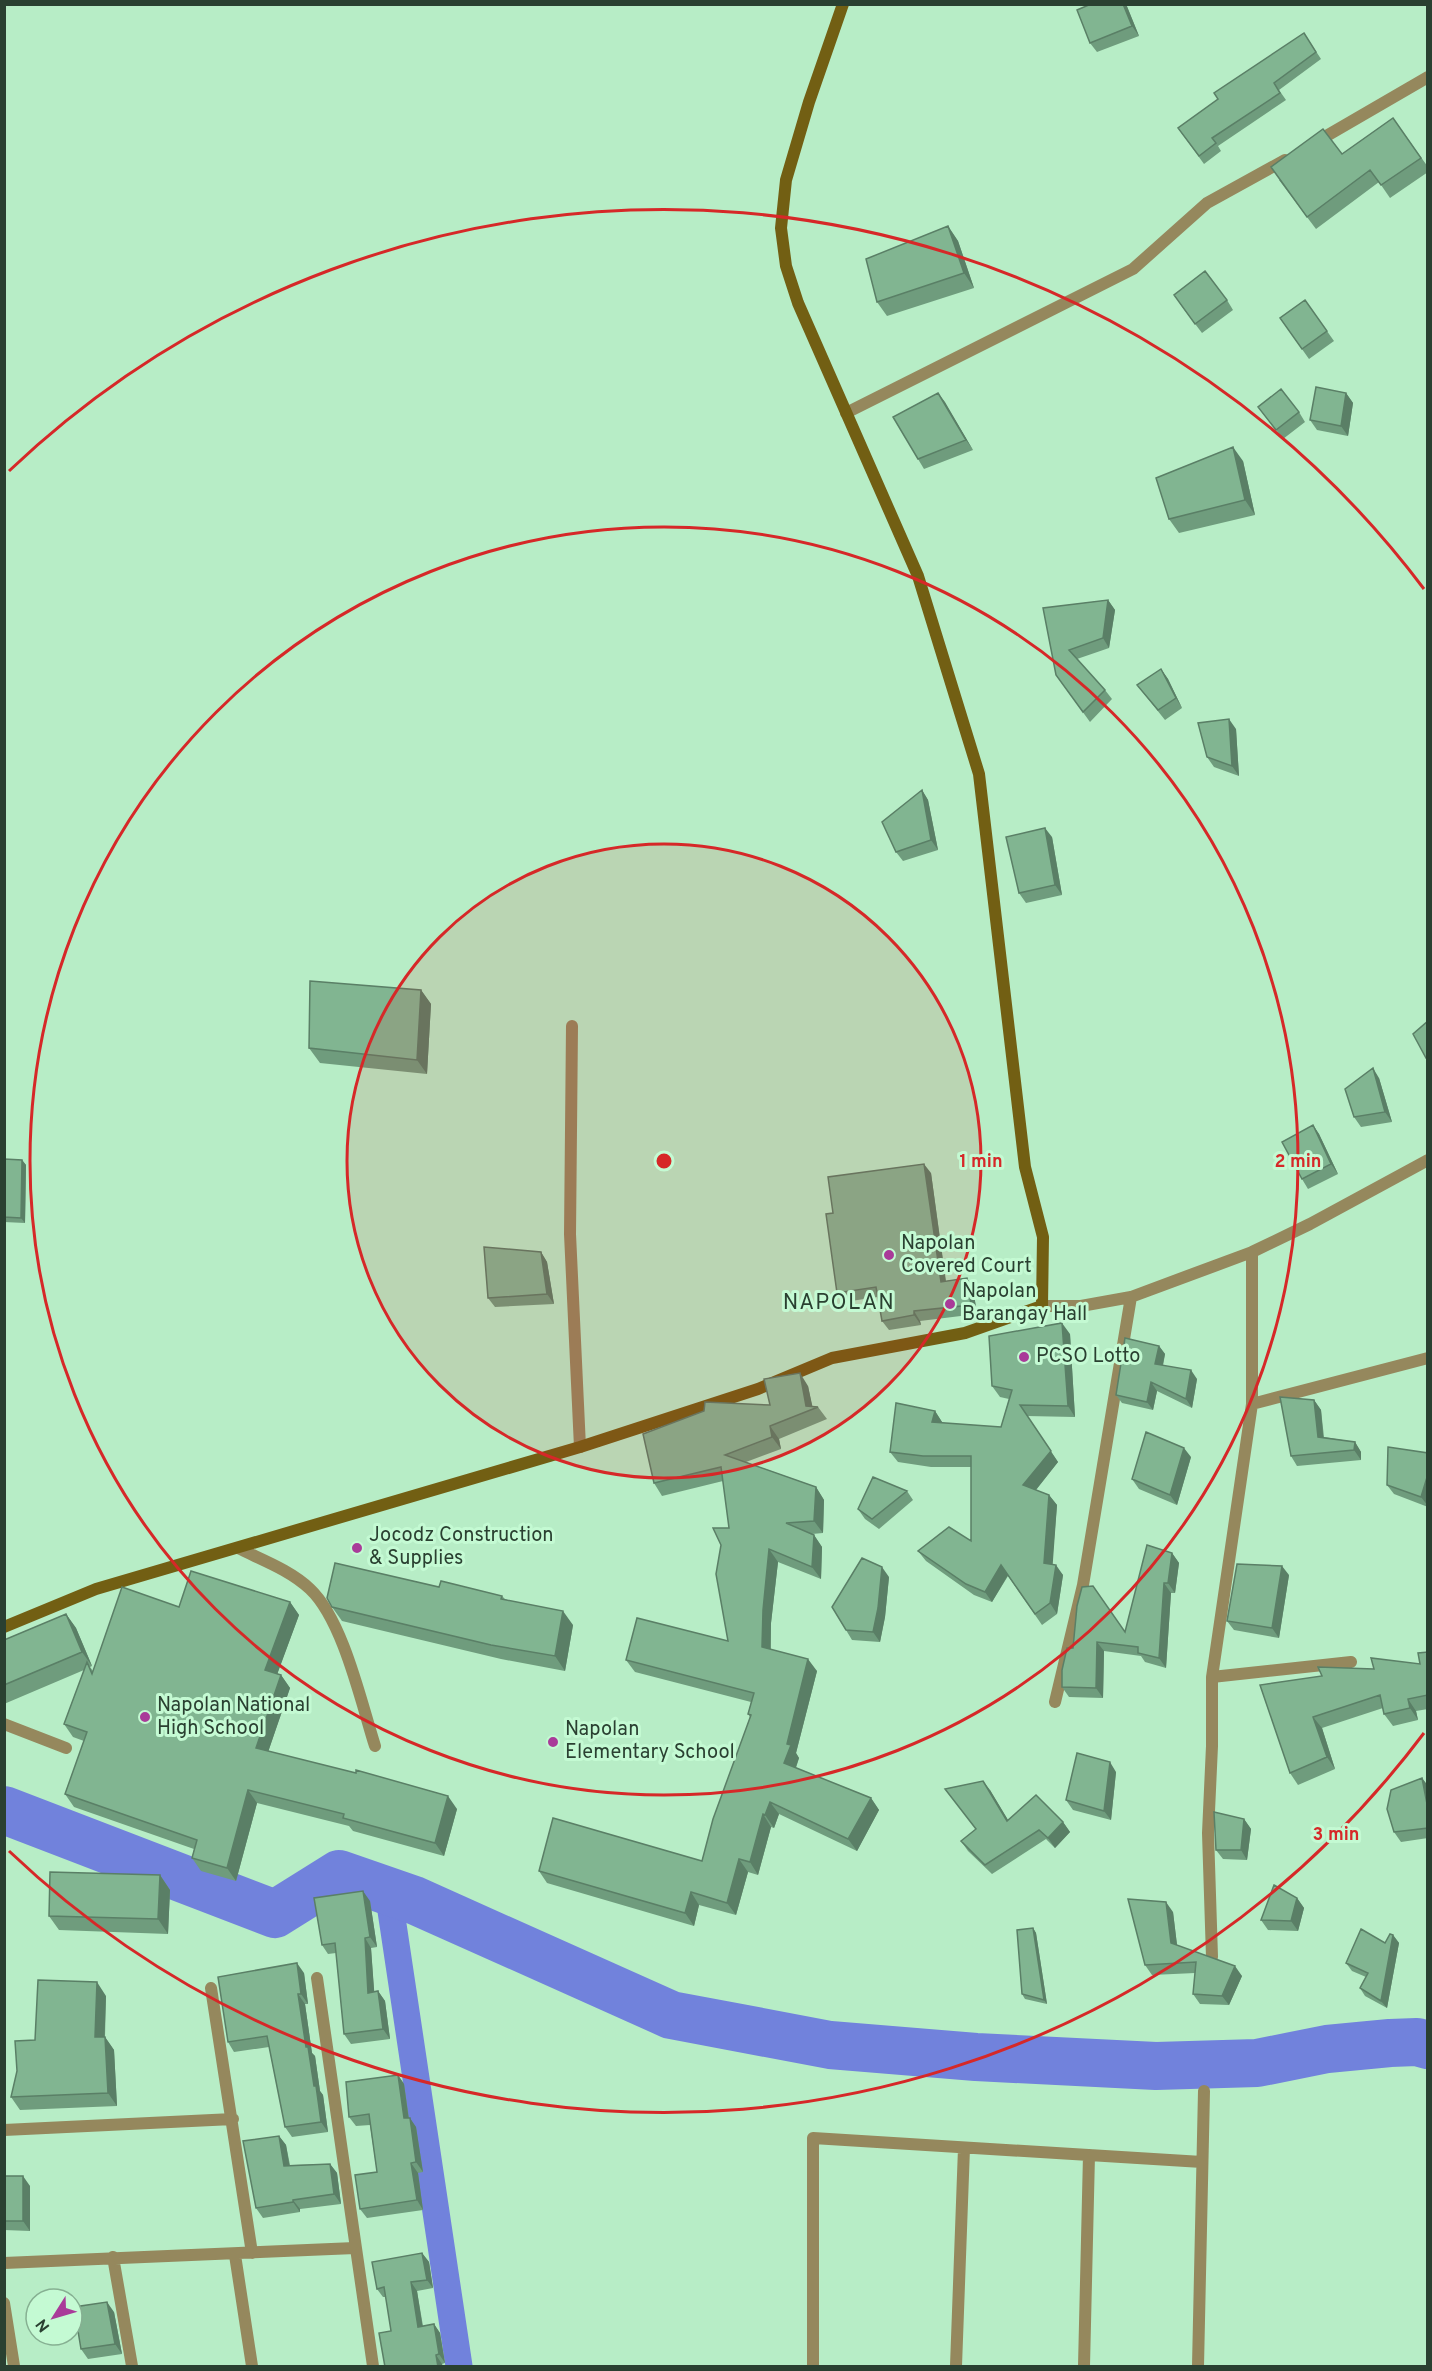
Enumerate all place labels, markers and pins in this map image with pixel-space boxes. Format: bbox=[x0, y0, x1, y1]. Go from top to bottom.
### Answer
centre of rings bbox=[654, 1151, 674, 1171]
place label: Napolan Covered Court bbox=[901, 1231, 1032, 1280]
marker: Napolan Covered Court bbox=[882, 1248, 896, 1262]
place label: Napolan Barangay Hall bbox=[962, 1279, 1087, 1328]
marker: Napolan Barangay Hall bbox=[943, 1297, 957, 1311]
place label: PCSO Lotto bbox=[1036, 1344, 1140, 1370]
marker: PCSO Lotto bbox=[1017, 1350, 1031, 1364]
place label: Jocodz Construction & Supplies bbox=[369, 1523, 553, 1572]
marker: Jocodz Construction & Supplies bbox=[350, 1541, 364, 1555]
place label: Napolan National High School bbox=[157, 1693, 310, 1742]
marker: Napolan National High School bbox=[138, 1710, 152, 1724]
place label: Napolan Elementary School bbox=[565, 1717, 735, 1766]
marker: Napolan Elementary School bbox=[546, 1735, 560, 1749]

